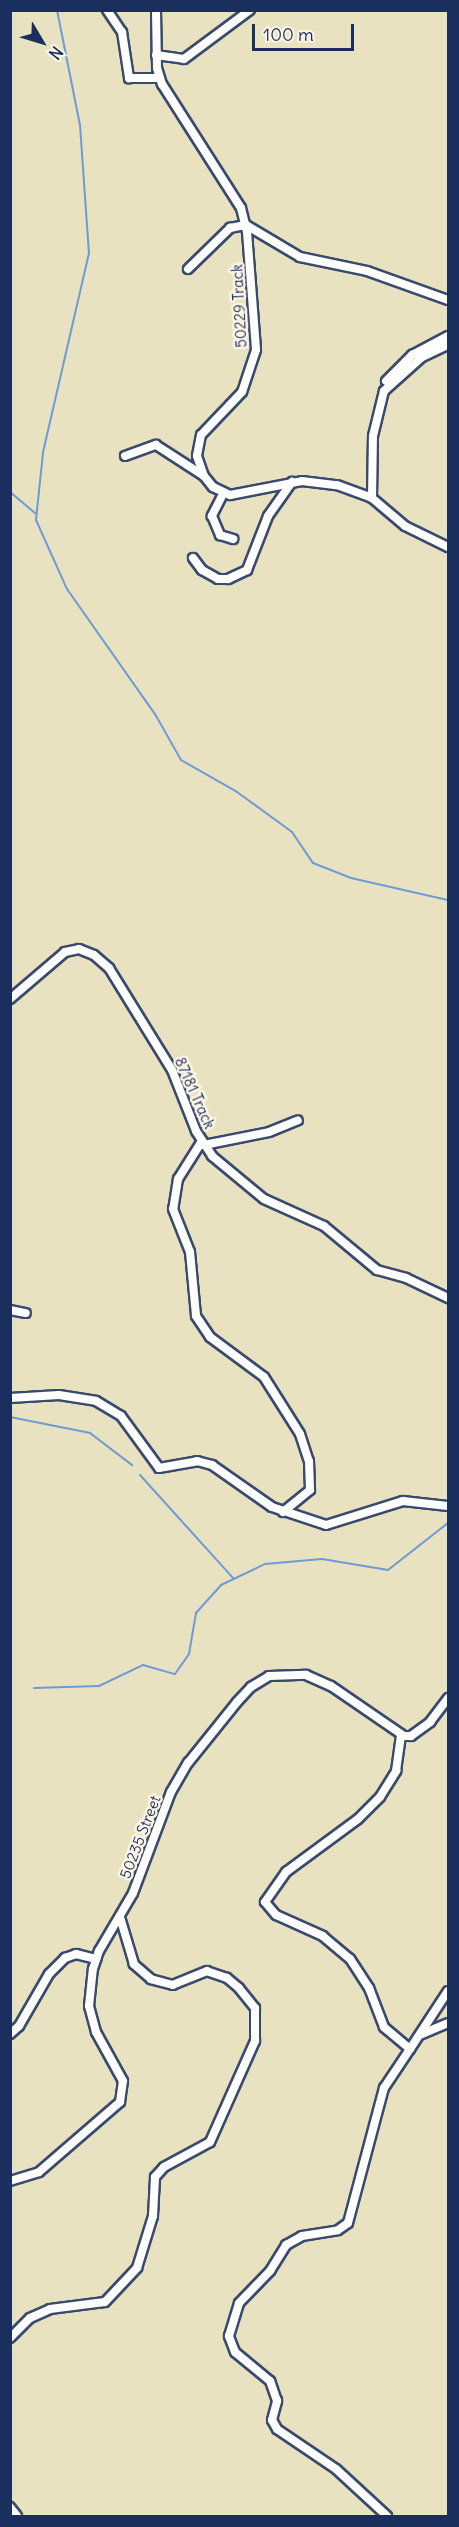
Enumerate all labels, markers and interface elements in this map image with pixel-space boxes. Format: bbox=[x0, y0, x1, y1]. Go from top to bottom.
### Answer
north arrow bbox=[12, 12, 72, 72]
scale bar bbox=[255, 12, 357, 50]
text: 100 m bbox=[263, 23, 314, 46]
text: N bbox=[45, 43, 67, 64]
street label: 50229 Track bbox=[228, 264, 250, 348]
street label: 87181 Track bbox=[171, 1054, 219, 1132]
street label: 50235 Street bbox=[116, 1793, 164, 1881]

